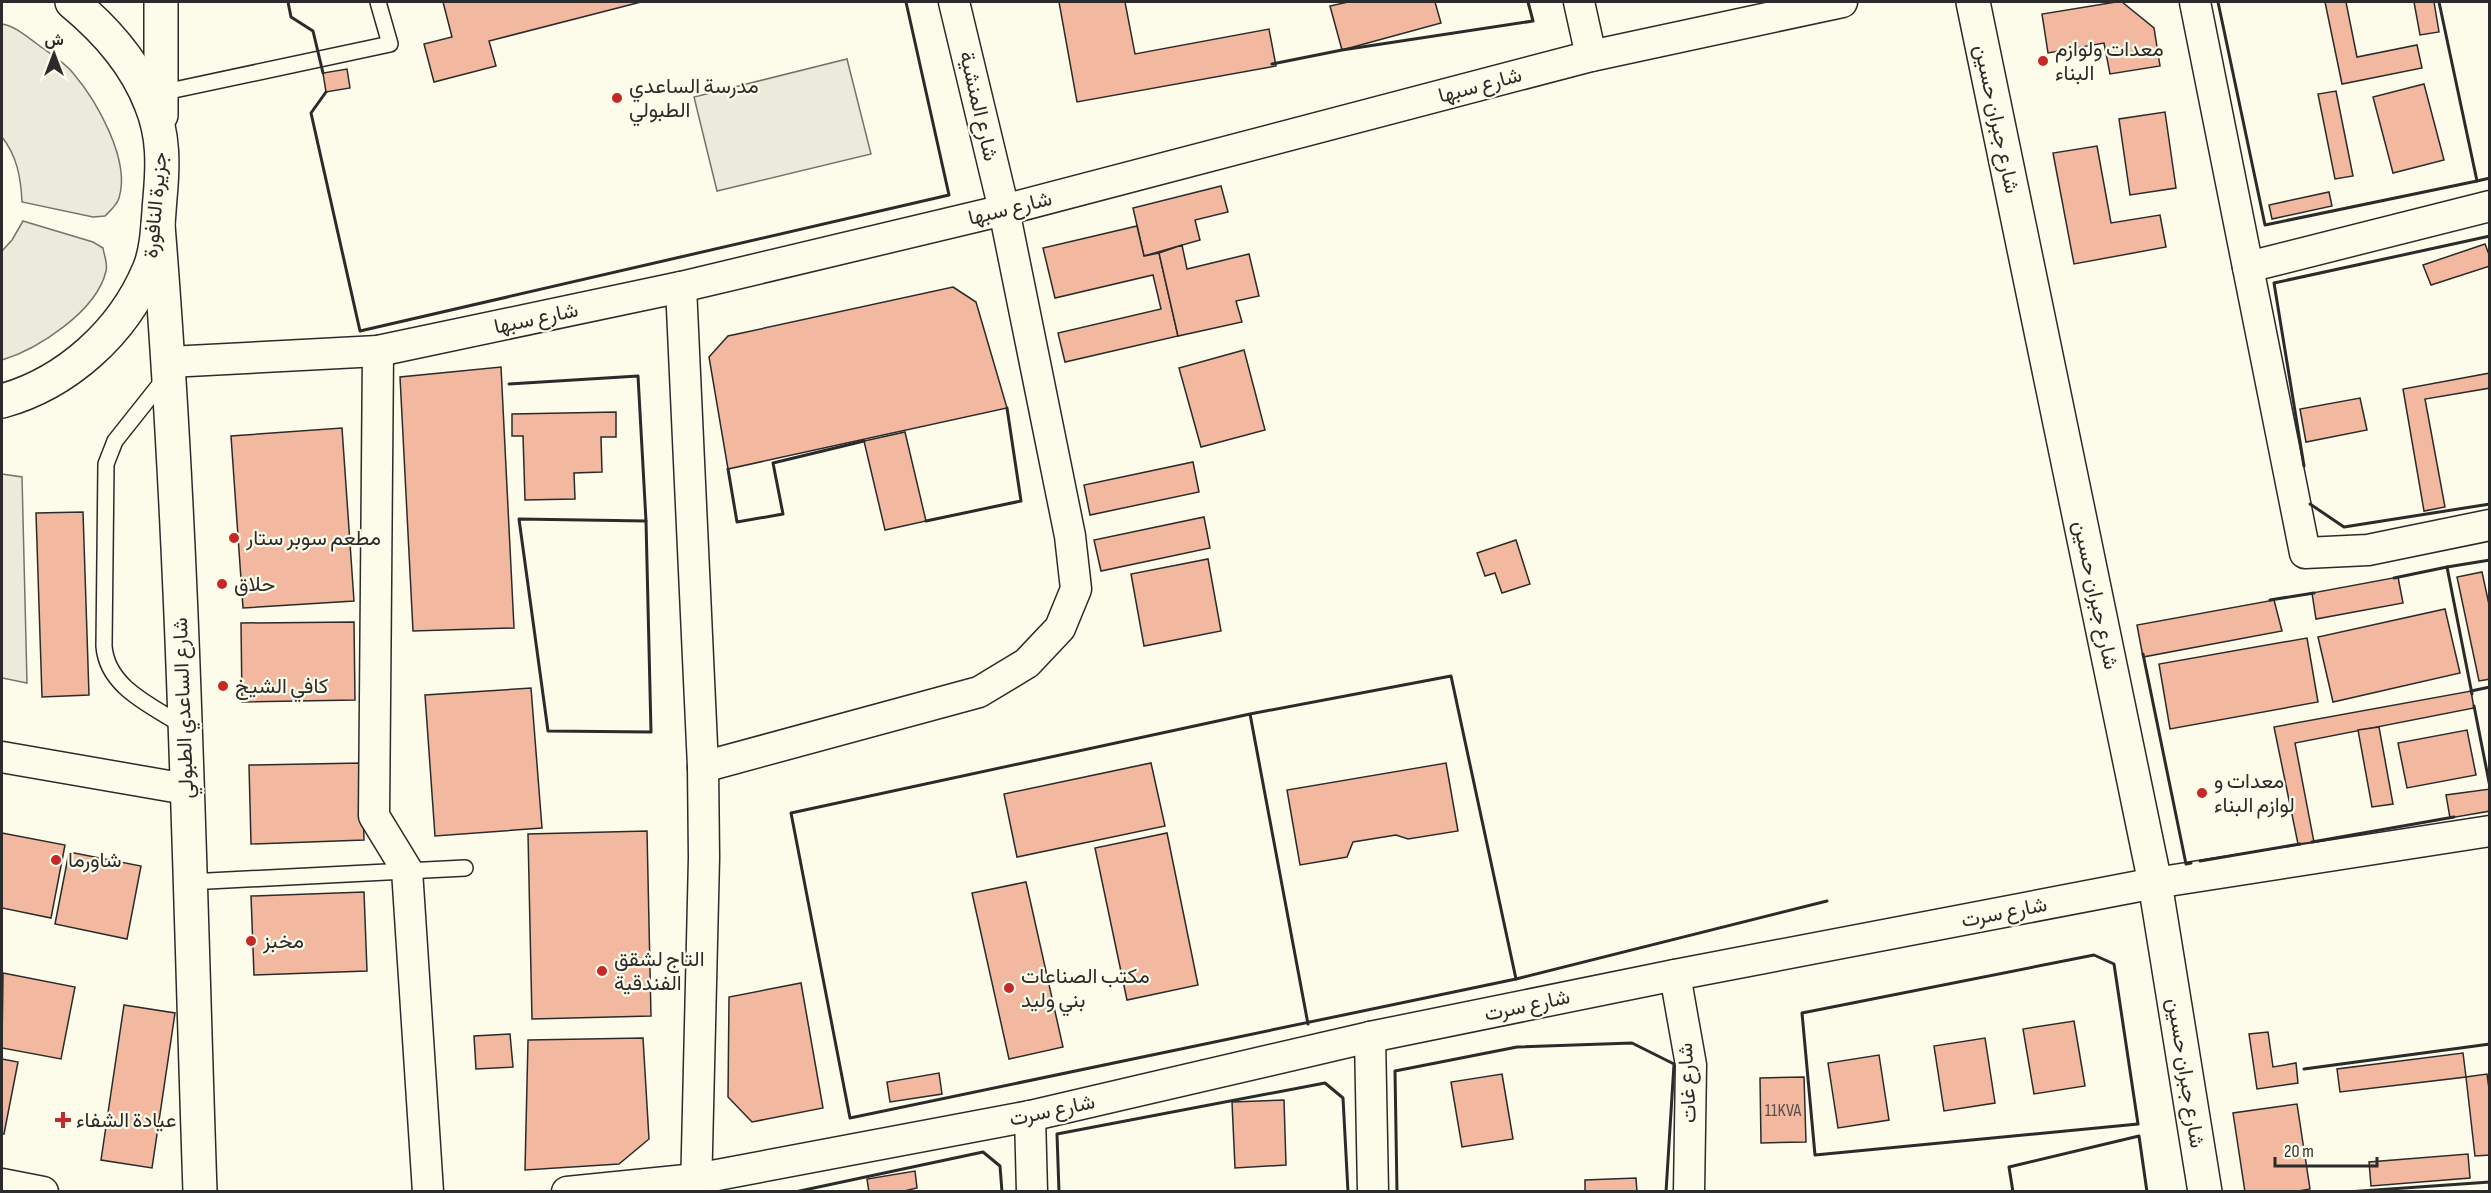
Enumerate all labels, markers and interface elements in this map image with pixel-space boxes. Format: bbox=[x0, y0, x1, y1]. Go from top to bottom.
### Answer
north arrow bbox=[24, 24, 84, 84]
text: ش bbox=[44, 31, 64, 50]
place label: معدات ولوازم البناء bbox=[2055, 37, 2164, 86]
street label: شارع جبران حسين bbox=[1968, 43, 2024, 196]
street label: شارع المنشية bbox=[953, 49, 1003, 164]
marker: معدات ولوازم البناء bbox=[2036, 54, 2050, 68]
street label: شارع سبها bbox=[1436, 62, 1525, 110]
place label: مدرسة الساعدي الطبولي bbox=[629, 74, 759, 127]
marker: مدرسة الساعدي الطبولي bbox=[610, 91, 624, 105]
street label: جزيرة النافورة bbox=[138, 151, 173, 259]
street label: شارع سبها bbox=[966, 186, 1055, 232]
street label: شارع سبها bbox=[492, 297, 581, 341]
street label: شارع جبران حسين bbox=[2067, 519, 2123, 672]
place label: مطعم سوبر ستار bbox=[245, 526, 381, 552]
marker: مطعم سوبر ستار bbox=[227, 531, 241, 545]
place label: حلاق bbox=[234, 572, 275, 597]
marker: حلاق bbox=[215, 577, 229, 591]
street label: شارع الساعدي الطبولي bbox=[168, 617, 203, 799]
place label: كافي الشيخ bbox=[235, 674, 328, 703]
marker: كافي الشيخ bbox=[216, 679, 230, 693]
place label: معدات و لوازم البناء bbox=[2214, 769, 2295, 819]
marker: معدات و لوازم البناء bbox=[2195, 786, 2209, 800]
place label: شاورما bbox=[68, 848, 122, 873]
marker: شاورما bbox=[49, 853, 63, 867]
street label: شارع سرت bbox=[1959, 892, 2049, 934]
place label: مخبز bbox=[262, 929, 304, 954]
marker: مخبز bbox=[244, 934, 258, 948]
place label: التاج لشقق الفندقية bbox=[614, 947, 705, 996]
marker: التاج لشقق الفندقية bbox=[595, 964, 609, 978]
place label: مكتب الصناعات بني وليد bbox=[1021, 964, 1150, 1017]
marker: مكتب الصناعات بني وليد bbox=[1002, 981, 1016, 995]
street label: شارع سرت bbox=[1482, 984, 1572, 1028]
street label: شارع جبران حسين bbox=[2160, 996, 2210, 1150]
street label: شارع غات bbox=[1673, 1042, 1703, 1124]
street label: شارع سرت bbox=[1007, 1089, 1097, 1133]
house number: 11KVA bbox=[1765, 1100, 1801, 1121]
place label: عيادة الشفاء bbox=[76, 1108, 176, 1133]
marker: عيادة الشفاء bbox=[54, 1111, 72, 1129]
scale bar bbox=[2275, 1130, 2377, 1168]
text: 20 m bbox=[2284, 1141, 2314, 1162]

